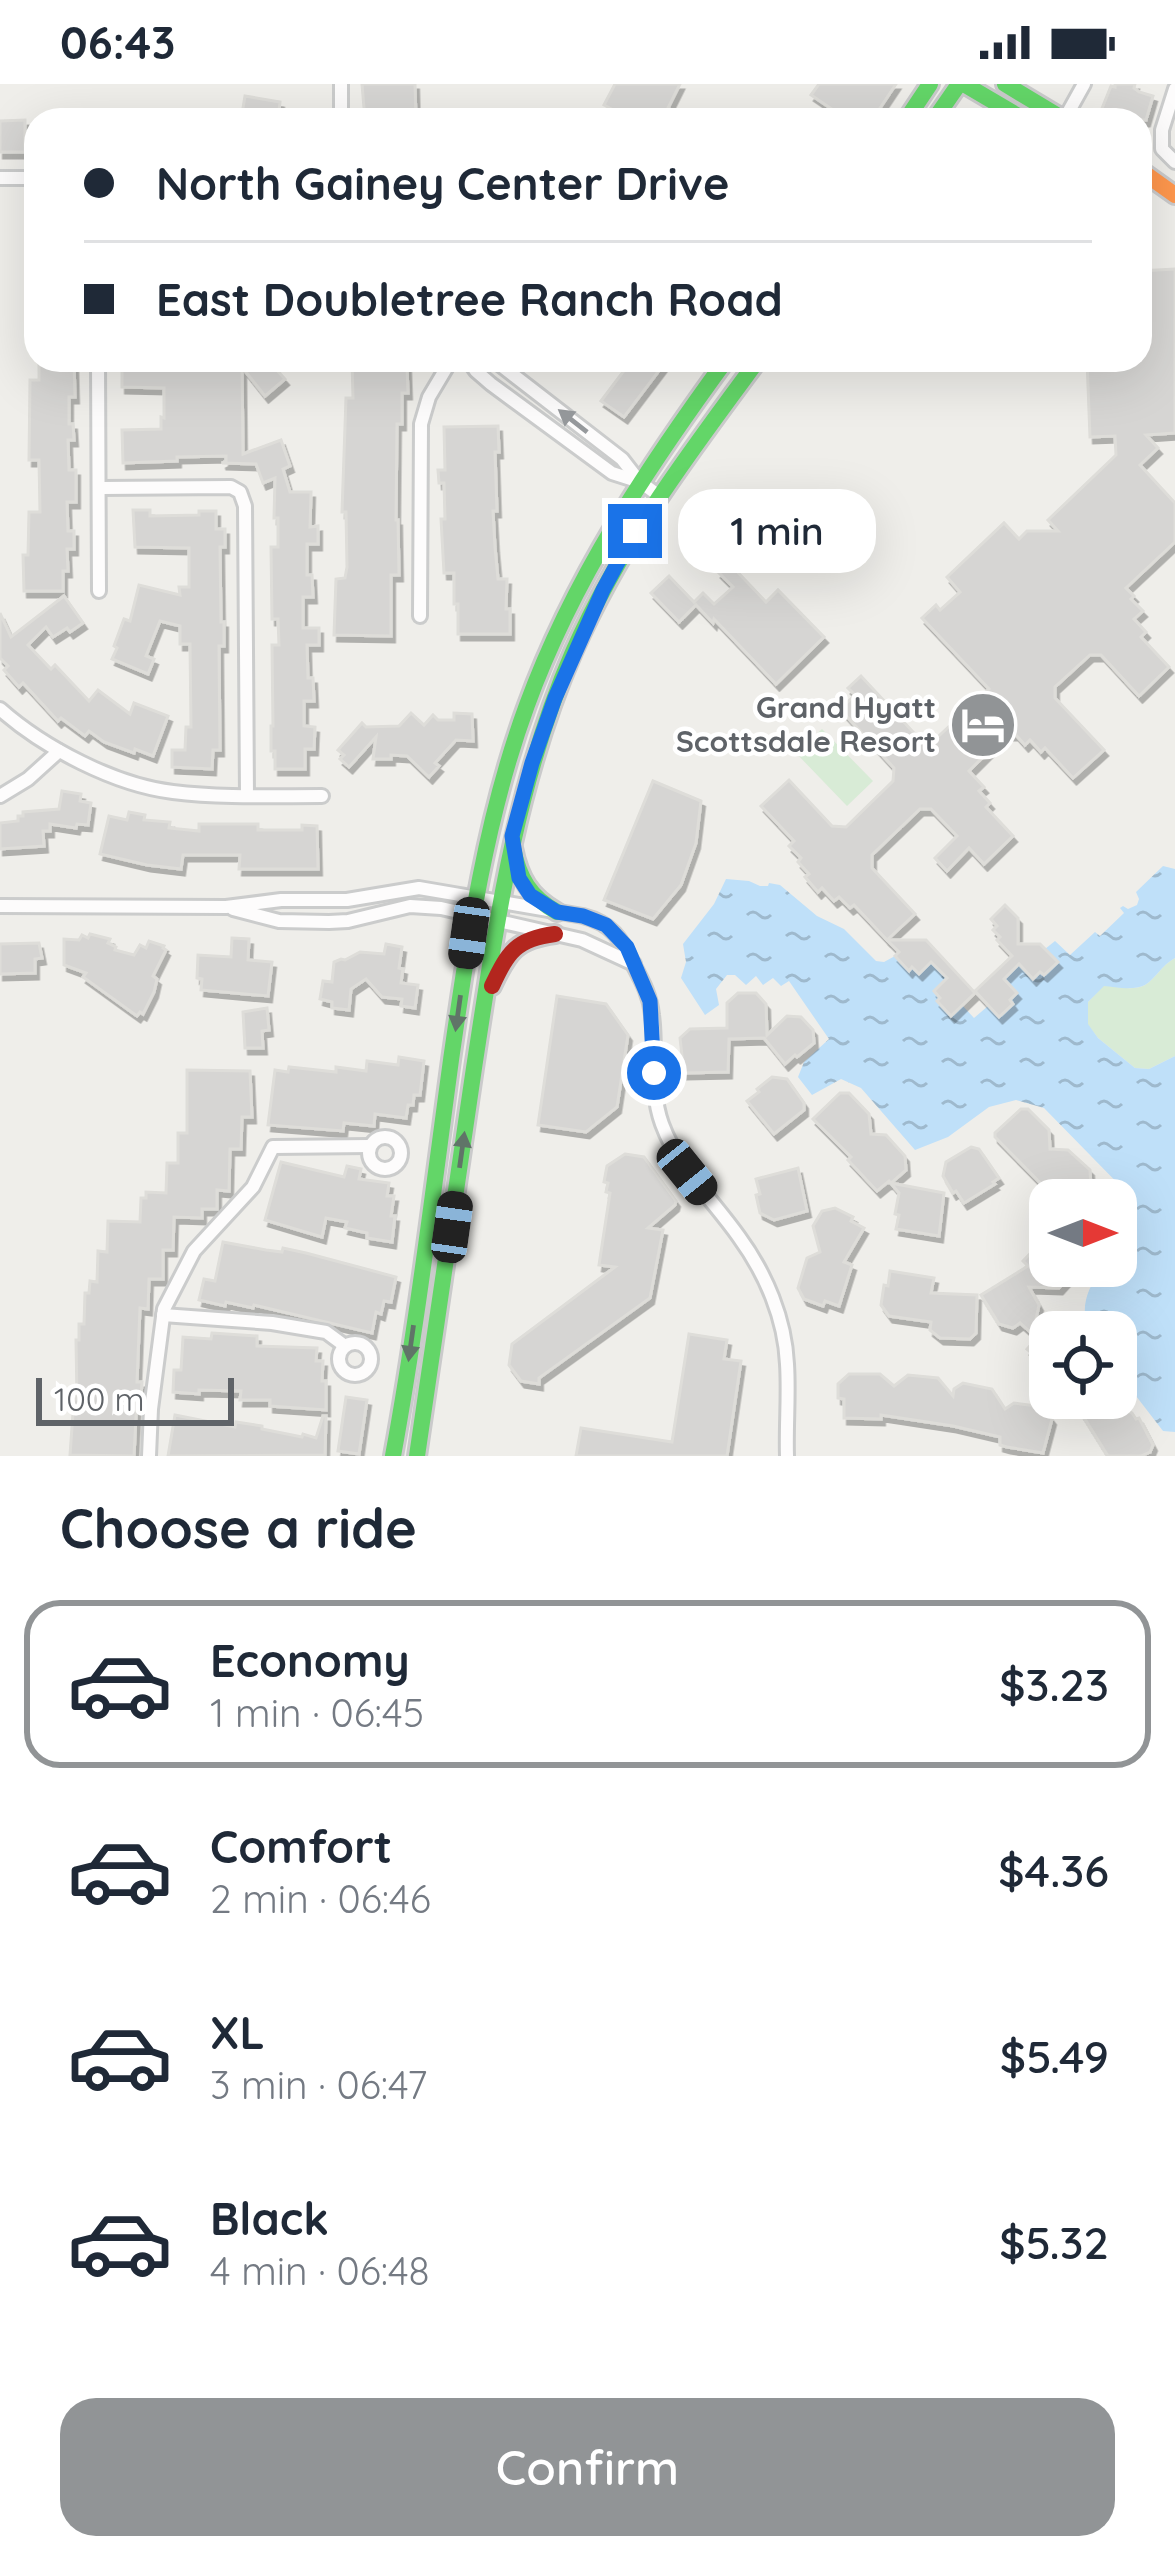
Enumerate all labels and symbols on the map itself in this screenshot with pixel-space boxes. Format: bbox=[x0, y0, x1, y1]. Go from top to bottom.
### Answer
one-way arrow bbox=[558, 409, 589, 434]
callout: 1 min bbox=[677, 489, 875, 573]
route end bbox=[608, 504, 662, 558]
place label: Grand Hyatt Scottsdale Resort bbox=[676, 688, 936, 760]
hotel icon: Grand Hyatt Scottsdale Resort bbox=[948, 690, 1018, 760]
car bbox=[446, 895, 492, 971]
one-way arrow bbox=[448, 994, 467, 1032]
route start bbox=[627, 1046, 681, 1100]
one-way arrow bbox=[453, 1131, 472, 1168]
car bbox=[650, 1133, 724, 1211]
north arrow bbox=[1029, 1179, 1137, 1287]
car bbox=[429, 1189, 475, 1265]
one-way arrow bbox=[401, 1324, 420, 1362]
scale bar bbox=[36, 1372, 234, 1425]

